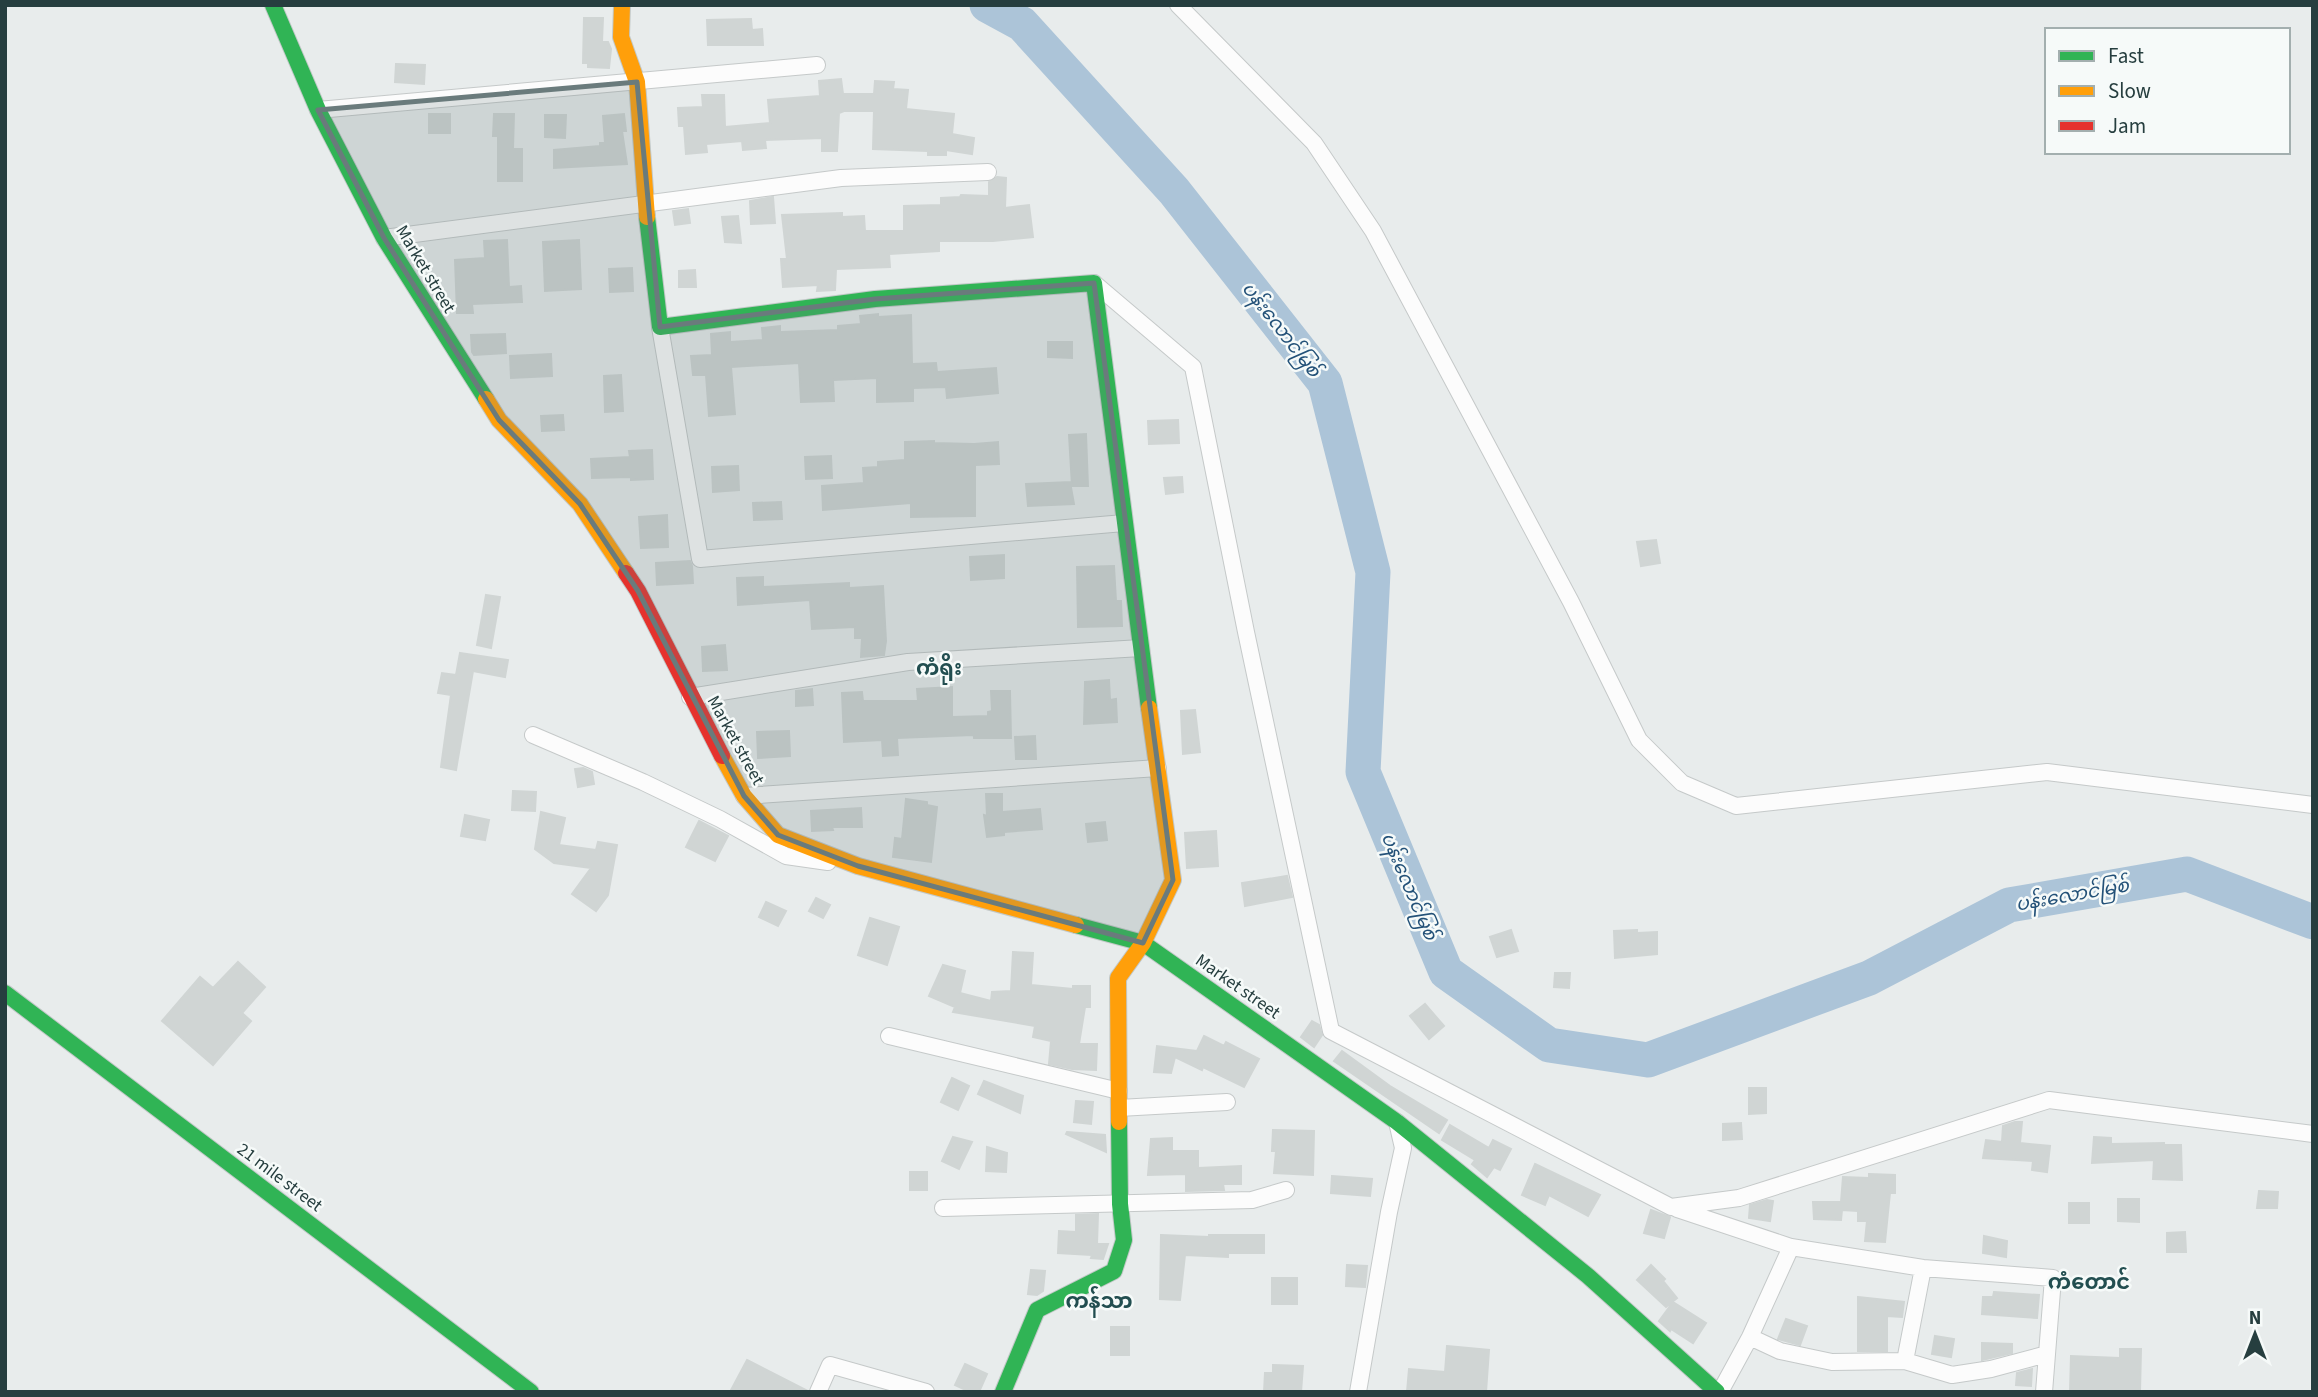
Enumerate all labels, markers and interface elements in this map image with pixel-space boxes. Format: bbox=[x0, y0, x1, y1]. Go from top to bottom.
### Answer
legend bbox=[2045, 28, 2290, 154]
text: Fast bbox=[2108, 41, 2144, 71]
text: Slow bbox=[2108, 76, 2151, 106]
text: Jam bbox=[2108, 111, 2146, 141]
street label: Market street bbox=[389, 221, 462, 318]
water label: ပန်းလောင်မြစ် bbox=[1234, 276, 1328, 385]
district label: ကံရိုး bbox=[916, 652, 962, 685]
street label: Market street bbox=[701, 691, 770, 789]
water label: ပန်းလောင်မြစ် bbox=[1373, 828, 1445, 946]
water label: ပန်းလောင်မြစ် bbox=[2013, 871, 2132, 920]
street label: Market street bbox=[1190, 948, 1285, 1025]
street label: 21 mile street bbox=[232, 1137, 328, 1218]
district label: ကံတောင် bbox=[2048, 1266, 2130, 1297]
district label: ကန်သာ bbox=[1065, 1285, 1133, 1318]
north arrow bbox=[2220, 1299, 2290, 1369]
text: N bbox=[2249, 1305, 2261, 1332]

